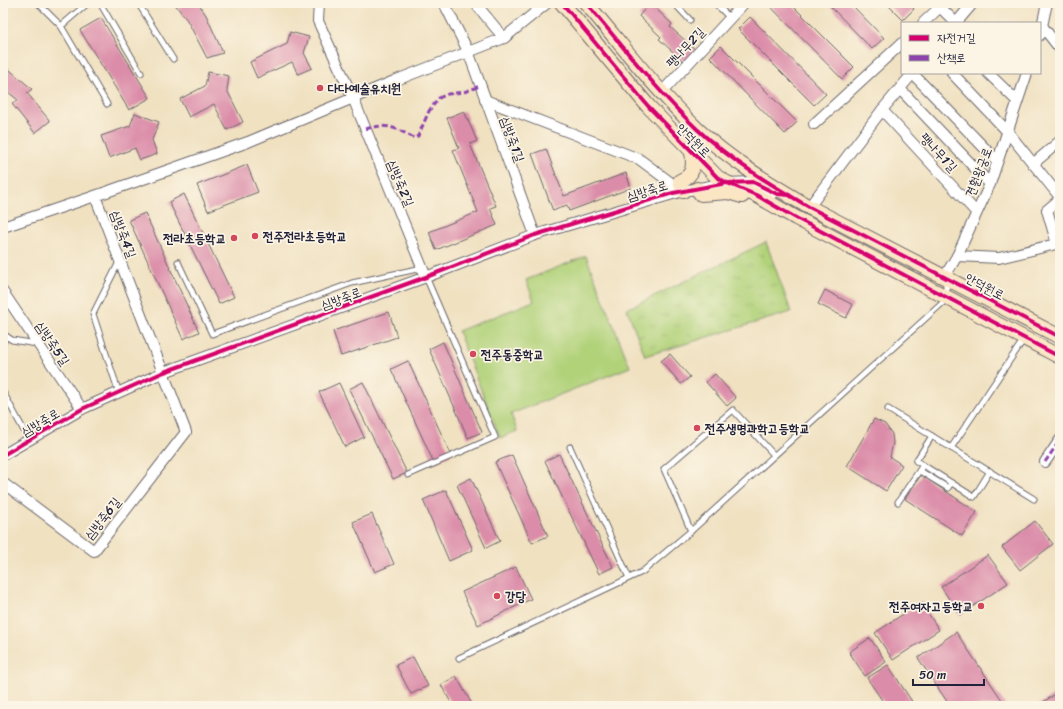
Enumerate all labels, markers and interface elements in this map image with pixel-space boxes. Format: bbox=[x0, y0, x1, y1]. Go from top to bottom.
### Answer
street label: 팽나무2길 bbox=[660, 21, 711, 73]
legend bbox=[901, 22, 1041, 74]
text: 자전거길 bbox=[937, 27, 976, 49]
text: 산책로 bbox=[937, 47, 966, 69]
place label: 다다예술유치원 bbox=[327, 77, 401, 100]
marker: 다다예술유치원 bbox=[315, 83, 325, 93]
street label: 심방죽1길 bbox=[494, 113, 531, 165]
street label: 안덕원로 bbox=[671, 117, 717, 163]
street label: 팽나무1길 bbox=[914, 127, 963, 178]
street label: 견훤왕궁로 bbox=[958, 144, 999, 201]
street label: 심방죽2길 bbox=[380, 156, 421, 210]
street label: 심방죽로 bbox=[624, 173, 671, 208]
street label: 심방죽4길 bbox=[104, 207, 143, 262]
place label: 전주전라초등학교 bbox=[262, 225, 347, 248]
place label: 전라초등학교 bbox=[162, 227, 226, 250]
marker: 전주전라초등학교 bbox=[250, 231, 260, 241]
marker: 전라초등학교 bbox=[229, 233, 239, 243]
street label: 안덕원로 bbox=[961, 266, 1009, 306]
street label: 심방죽로 bbox=[318, 281, 365, 316]
street label: 심방죽5길 bbox=[29, 316, 76, 370]
place label: 전주동중학교 bbox=[480, 343, 544, 366]
marker: 전주동중학교 bbox=[468, 349, 478, 359]
street label: 심방죽로 bbox=[16, 402, 64, 443]
place label: 전주생명과학고등학교 bbox=[704, 417, 810, 440]
marker: 전주생명과학고등학교 bbox=[692, 423, 702, 433]
street label: 심방죽6길 bbox=[78, 492, 127, 545]
place label: 강당 bbox=[505, 585, 526, 608]
marker: 강당 bbox=[492, 591, 502, 601]
place label: 전주여자고등학교 bbox=[888, 595, 973, 618]
marker: 전주여자고등학교 bbox=[976, 601, 986, 611]
scale bar bbox=[913, 661, 984, 687]
text: 50 m bbox=[919, 664, 946, 686]

